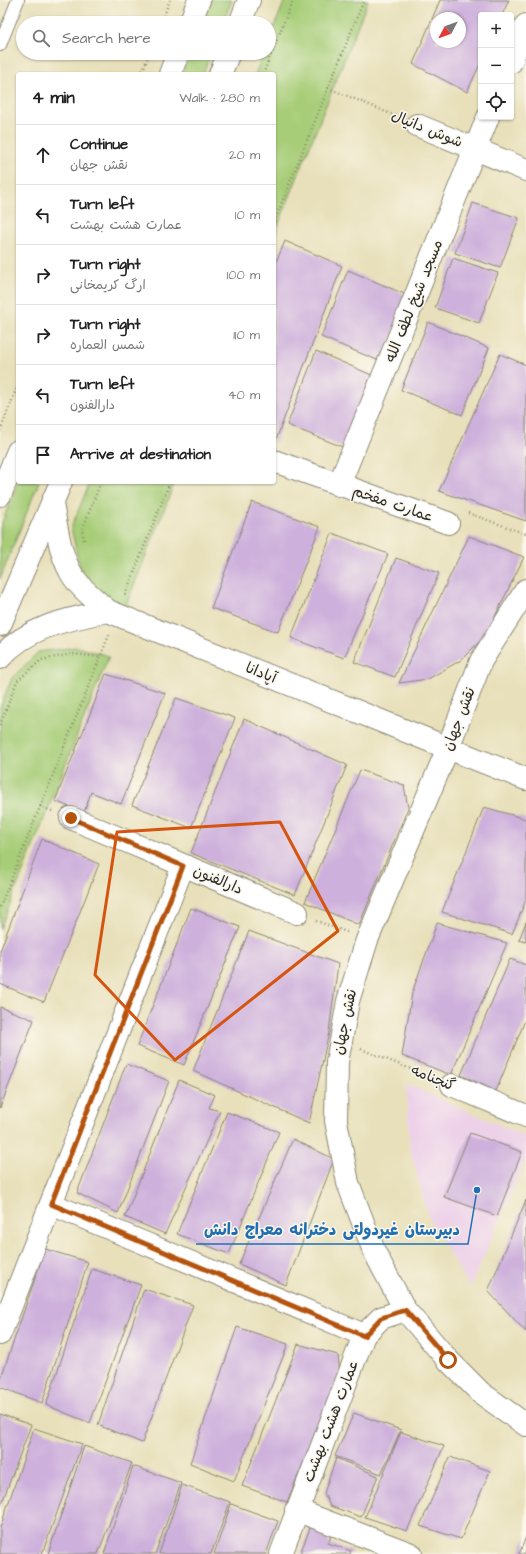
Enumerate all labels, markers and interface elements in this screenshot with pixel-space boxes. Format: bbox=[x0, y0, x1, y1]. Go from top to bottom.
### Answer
north arrow bbox=[430, 12, 466, 48]
map controls bbox=[478, 12, 514, 120]
button: + bbox=[478, 12, 514, 48]
search box bbox=[16, 16, 276, 60]
icon: search bbox=[30, 27, 52, 49]
text: Search here bbox=[62, 28, 151, 49]
button: − bbox=[478, 48, 514, 84]
button: locate bbox=[478, 84, 514, 120]
text: 4 min bbox=[32, 86, 75, 110]
text: Walk · 280 m bbox=[179, 89, 260, 107]
street label: شوش دانیال bbox=[388, 105, 466, 153]
text: Continue bbox=[70, 134, 128, 155]
icon: ahead bbox=[32, 144, 54, 166]
text: 20 m bbox=[229, 146, 260, 164]
text: نقش جهان bbox=[70, 156, 128, 174]
text: Turn left bbox=[70, 194, 134, 215]
icon: left bbox=[32, 204, 54, 226]
text: 10 m bbox=[235, 206, 260, 224]
text: عمارت هشت بهشت bbox=[70, 216, 182, 234]
street label: مسجد شیخ لطف الله bbox=[380, 237, 448, 365]
text: Turn right bbox=[70, 254, 141, 275]
icon: right bbox=[32, 264, 54, 286]
text: 100 m bbox=[227, 266, 260, 284]
text: ارگ کریمخانی bbox=[70, 276, 146, 294]
text: Turn right bbox=[70, 314, 141, 335]
icon: right bbox=[32, 324, 54, 346]
text: 110 m bbox=[233, 326, 260, 344]
text: شمس العماره bbox=[70, 336, 145, 354]
text: Turn left bbox=[70, 374, 134, 395]
icon: left bbox=[32, 384, 54, 406]
text: 40 m bbox=[228, 386, 260, 404]
text: دارالفنون bbox=[70, 396, 115, 414]
icon: arrive bbox=[32, 444, 54, 466]
text: Arrive at destination bbox=[70, 444, 211, 465]
street label: عمارت مفخم bbox=[349, 480, 436, 529]
street label: آپادانا bbox=[242, 657, 281, 689]
street label: نقش جهان bbox=[437, 684, 481, 754]
route end bbox=[62, 809, 80, 827]
street label: دارالفنون bbox=[190, 860, 246, 900]
street label: نقش جهان bbox=[328, 987, 362, 1057]
street label: گنجنامه bbox=[408, 1060, 458, 1096]
callout: دبیرستان غیردولتی دخترانه معراج دانش bbox=[196, 1216, 468, 1244]
text: دبیرستان غیردولتی دخترانه معراج دانش bbox=[204, 1219, 460, 1241]
route start bbox=[439, 1351, 457, 1369]
street label: عمارت هشت بهشت bbox=[298, 1357, 364, 1485]

